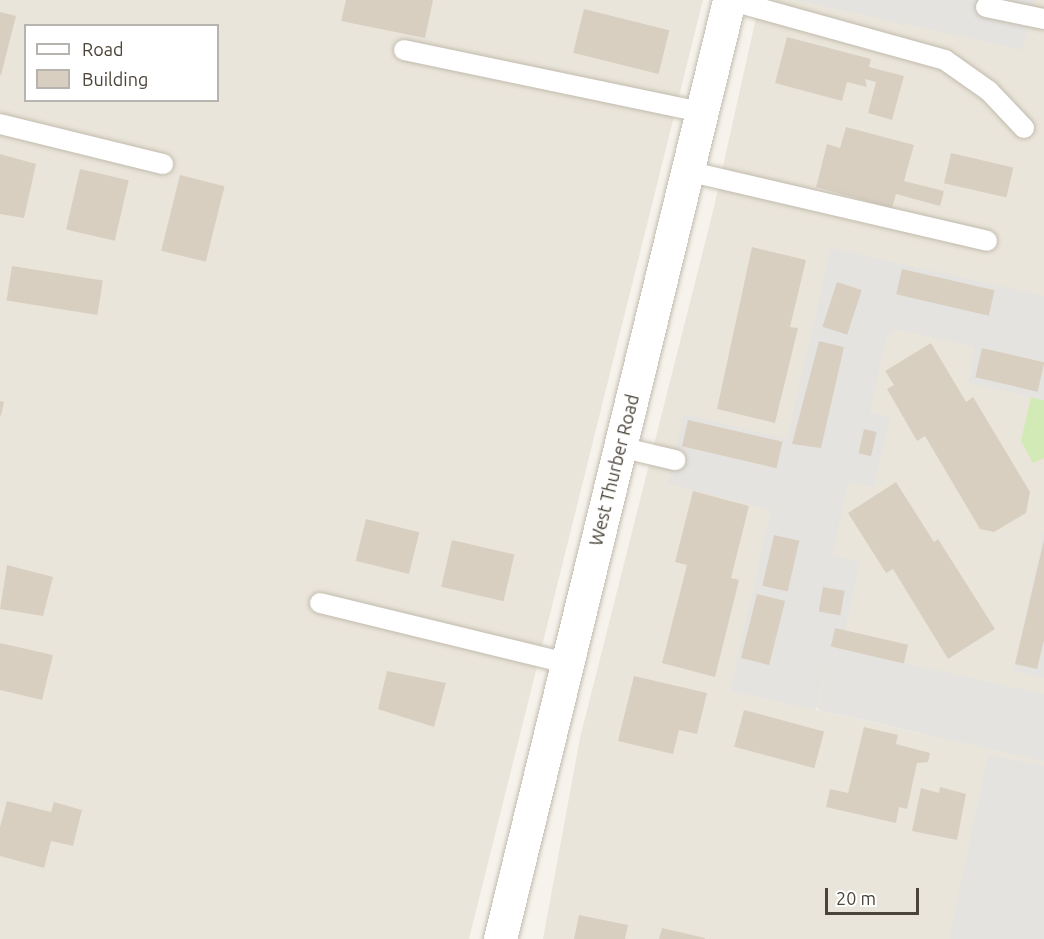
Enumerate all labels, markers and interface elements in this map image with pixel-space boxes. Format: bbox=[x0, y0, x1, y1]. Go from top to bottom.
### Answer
legend bbox=[24, 24, 219, 102]
text: Road bbox=[82, 39, 124, 59]
text: Building bbox=[82, 69, 148, 89]
street label: West Thurber Road bbox=[585, 392, 643, 548]
scale bar bbox=[828, 876, 922, 914]
text: 20 m bbox=[836, 888, 876, 908]

